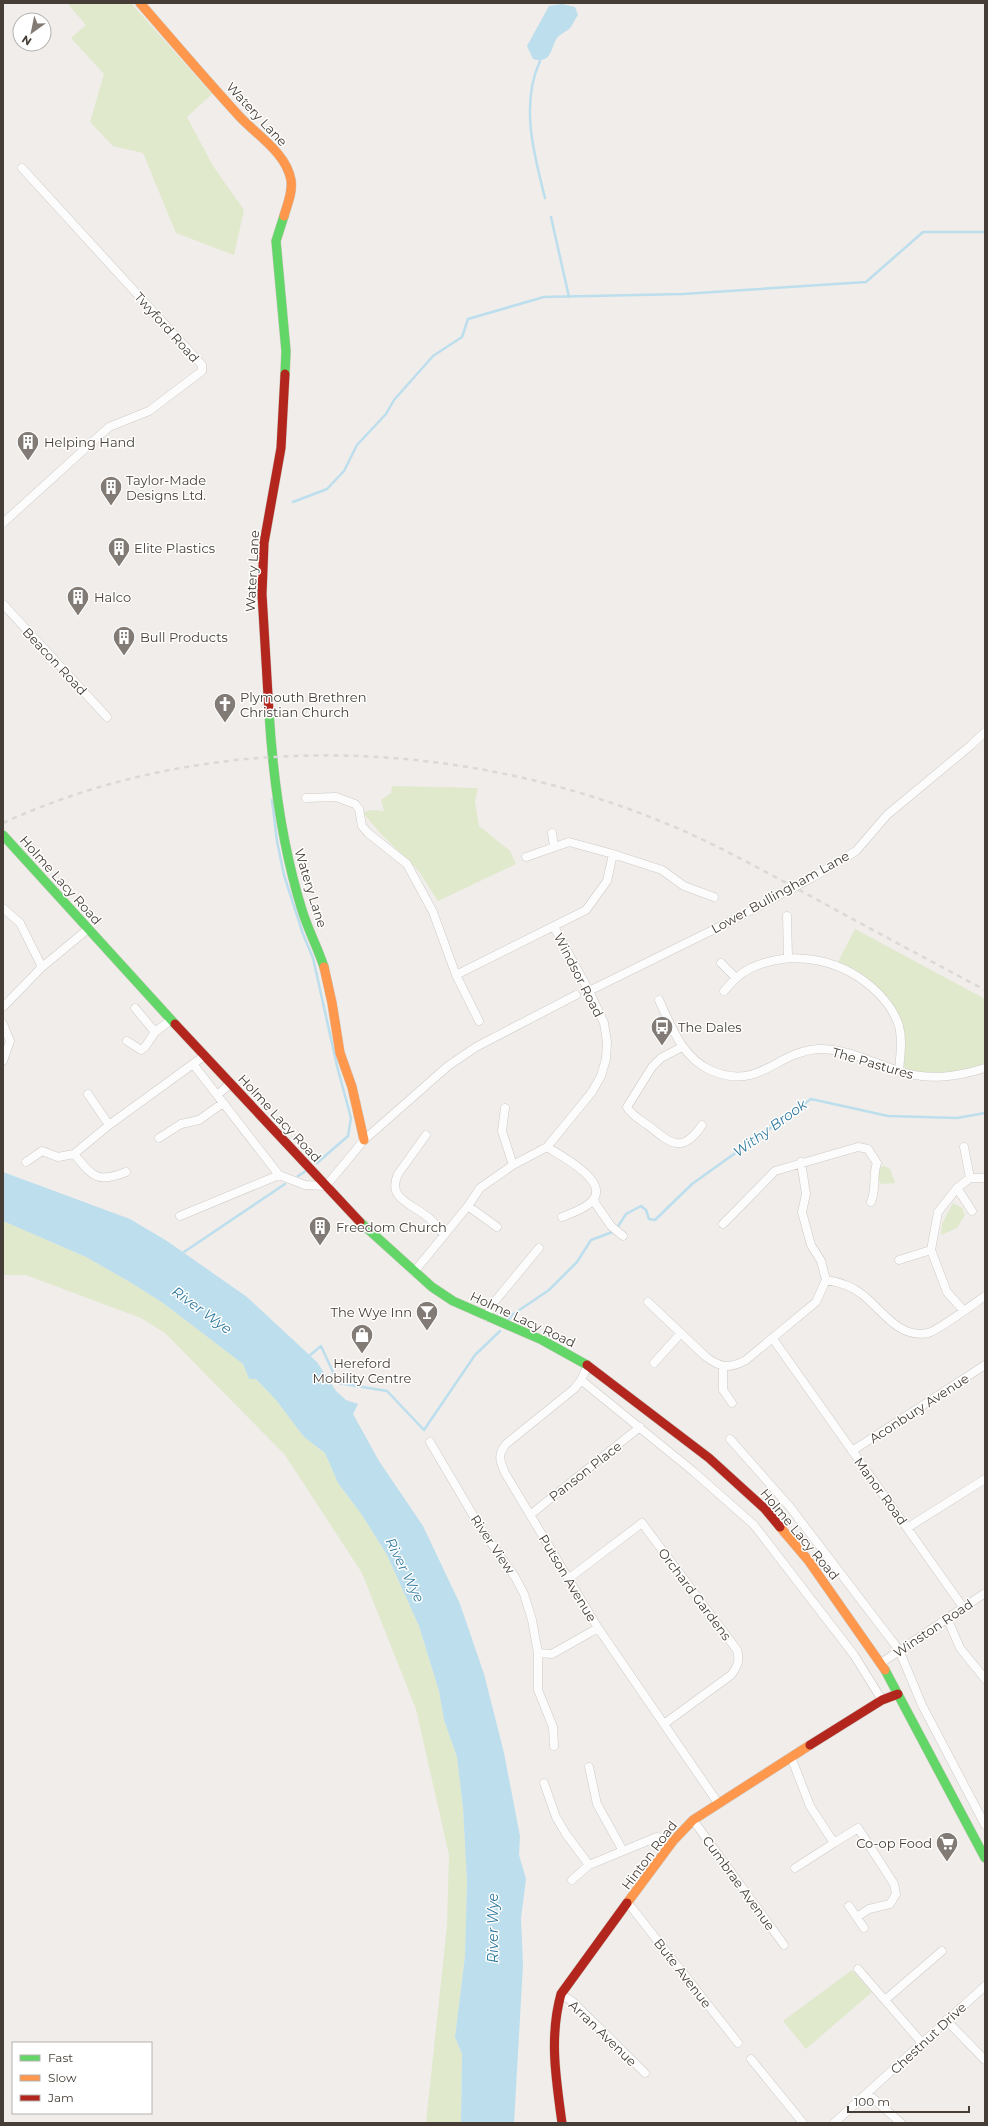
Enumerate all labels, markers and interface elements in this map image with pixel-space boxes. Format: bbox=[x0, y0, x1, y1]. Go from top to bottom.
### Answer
north arrow bbox=[12, 12, 52, 52]
text: N bbox=[19, 32, 34, 49]
street label: Watery Lane bbox=[223, 79, 291, 149]
street label: Twyford Road bbox=[131, 289, 203, 365]
building icon: Helping Hand bbox=[15, 429, 41, 462]
place label: Helping Hand bbox=[44, 434, 135, 450]
place label: Taylor-Made Designs Ltd. bbox=[126, 472, 206, 503]
building icon: Taylor-Made Designs Ltd. bbox=[98, 474, 124, 507]
street label: Watery Lane bbox=[242, 530, 262, 612]
building icon: Elite Plastics bbox=[106, 535, 132, 568]
place label: Elite Plastics bbox=[134, 540, 215, 556]
building icon: Halco bbox=[65, 584, 91, 617]
place label: Halco bbox=[94, 589, 131, 605]
street label: Beacon Road bbox=[20, 624, 90, 698]
building icon: Bull Products bbox=[111, 624, 137, 657]
place label: Bull Products bbox=[140, 629, 228, 645]
place label: Plymouth Brethren Christian Church bbox=[240, 689, 366, 720]
church icon: Plymouth Brethren Christian Church bbox=[212, 691, 238, 724]
street label: Holme Lacy Road bbox=[17, 832, 105, 928]
street label: Watery Lane bbox=[291, 847, 331, 930]
street label: Lower Bullingham Lane bbox=[708, 847, 852, 937]
street label: Windsor Road bbox=[551, 930, 607, 1020]
bus stop icon: The Dales bbox=[649, 1014, 675, 1047]
place label: The Dales bbox=[678, 1019, 742, 1035]
street label: The Pastures bbox=[830, 1044, 916, 1082]
street label: Holme Lacy Road bbox=[235, 1071, 325, 1165]
water label: Withy Brook bbox=[730, 1095, 811, 1161]
building icon: Freedom Church bbox=[307, 1214, 333, 1247]
place label: Freedom Church bbox=[336, 1219, 447, 1235]
water label: River Wye bbox=[168, 1282, 236, 1338]
street label: Holme Lacy Road bbox=[468, 1288, 578, 1350]
bar icon: The Wye Inn bbox=[414, 1299, 440, 1332]
place label: The Wye Inn bbox=[330, 1304, 412, 1320]
shop icon: Hereford Mobility Centre bbox=[349, 1322, 375, 1355]
place label: Hereford Mobility Centre bbox=[313, 1355, 412, 1386]
street label: Aconbury Avenue bbox=[866, 1370, 972, 1446]
street label: Panson Place bbox=[545, 1438, 625, 1504]
street label: Manor Road bbox=[851, 1454, 911, 1528]
street label: Holme Lacy Road bbox=[757, 1485, 843, 1583]
street label: River View bbox=[467, 1511, 519, 1577]
street label: Putson Avenue bbox=[536, 1531, 600, 1625]
water label: River Wye bbox=[382, 1535, 428, 1605]
street label: Orchard Gardens bbox=[655, 1545, 735, 1643]
street label: Winston Road bbox=[890, 1596, 976, 1660]
street label: Hinton Road bbox=[618, 1817, 680, 1893]
supermarket icon: Co-op Food bbox=[934, 1830, 960, 1863]
street label: Cumbrae Avenue bbox=[699, 1833, 779, 1934]
place label: Co-op Food bbox=[856, 1835, 932, 1851]
water label: River Wye bbox=[484, 1893, 502, 1963]
street label: Bute Avenue bbox=[651, 1935, 715, 2011]
street label: Arran Avenue bbox=[566, 1997, 640, 2069]
street label: Chestnut Drive bbox=[887, 1999, 969, 2077]
legend bbox=[12, 2042, 152, 2114]
text: Fast bbox=[48, 2050, 73, 2065]
text: Slow bbox=[48, 2070, 77, 2085]
scale bar bbox=[848, 2088, 969, 2114]
text: Jam bbox=[47, 2090, 74, 2105]
text: 100 m bbox=[854, 2094, 890, 2109]

